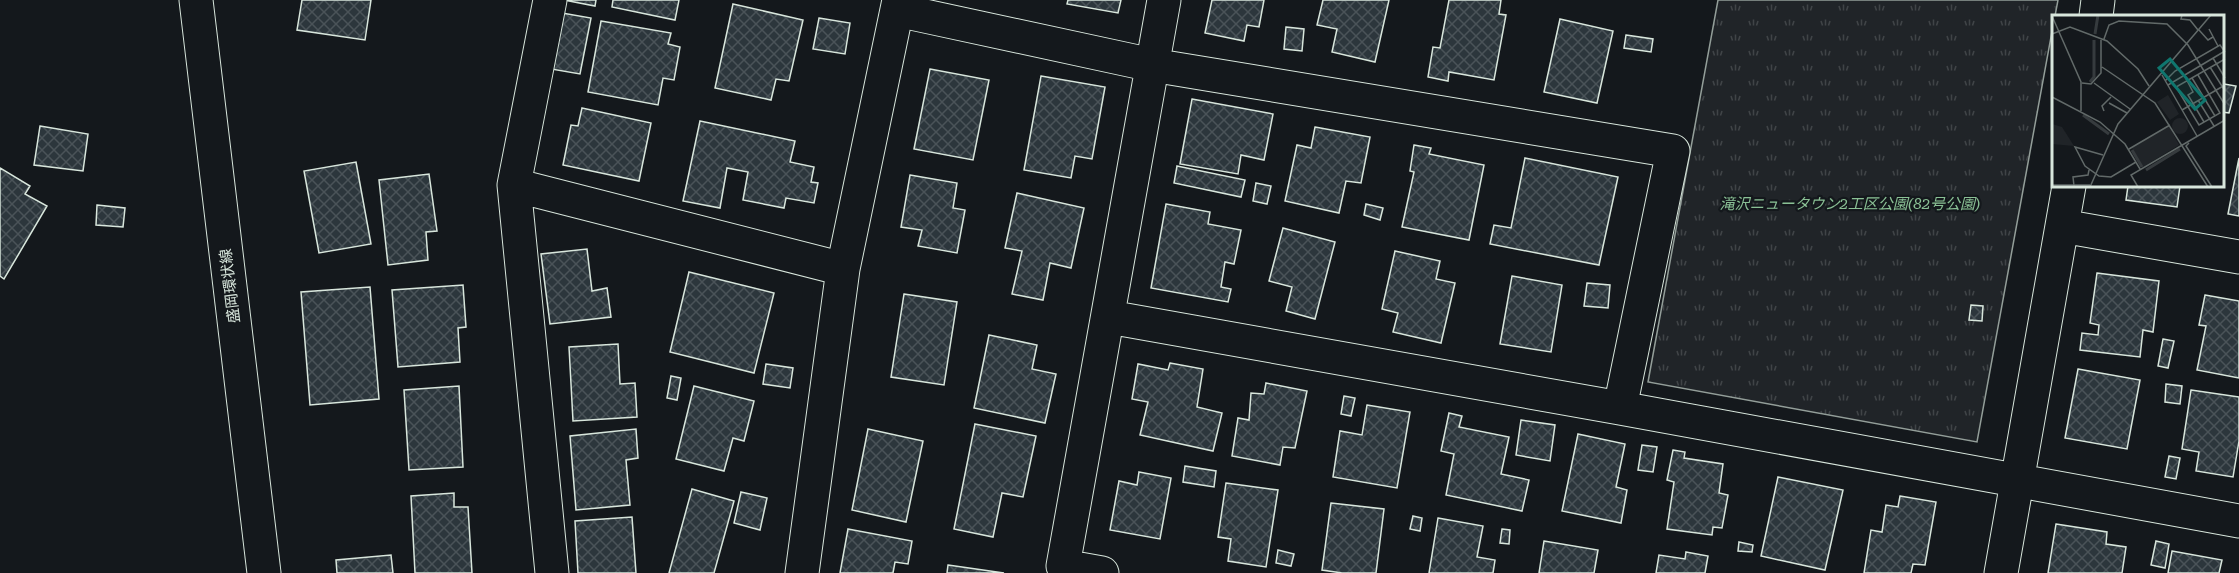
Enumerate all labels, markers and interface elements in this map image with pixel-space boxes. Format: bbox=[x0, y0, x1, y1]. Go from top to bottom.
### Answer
inset map bbox=[2052, 15, 2224, 188]
park label: 滝沢ニュータウン2工区公園(82号公園) bbox=[1719, 195, 1981, 213]
street label: 盛岡環状線 bbox=[216, 248, 244, 324]

